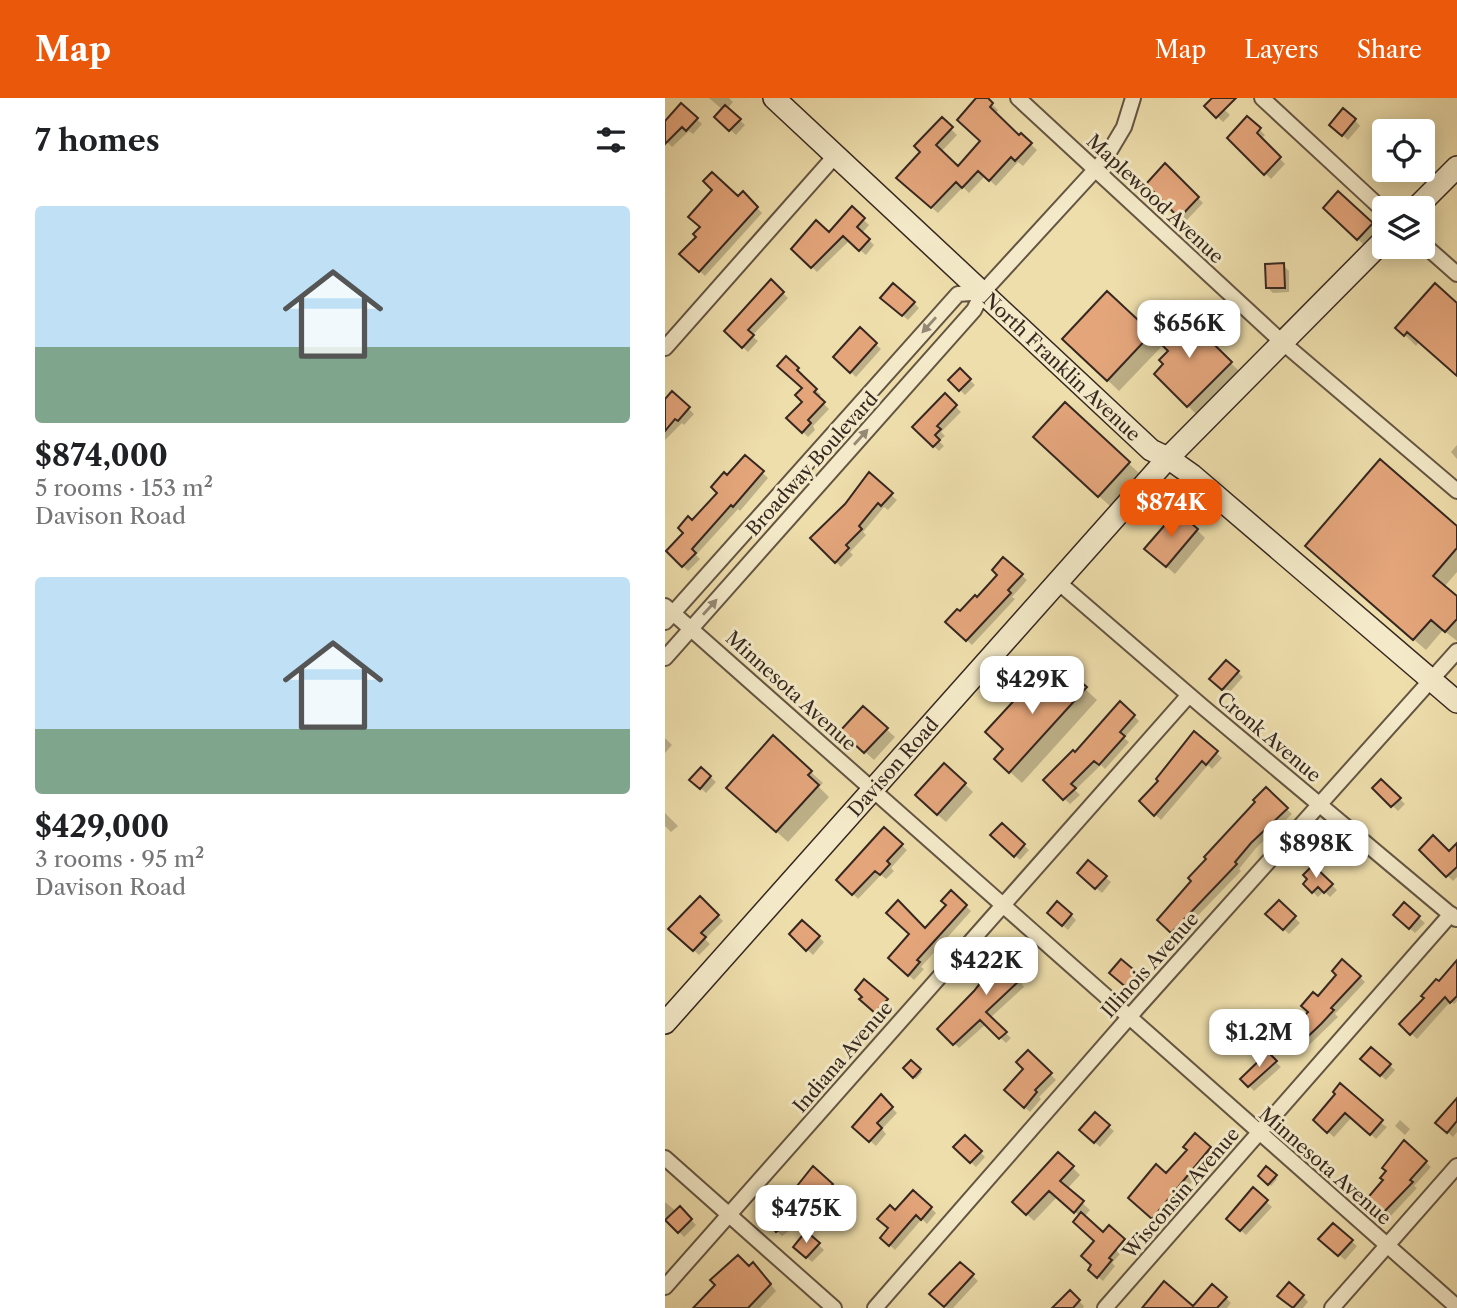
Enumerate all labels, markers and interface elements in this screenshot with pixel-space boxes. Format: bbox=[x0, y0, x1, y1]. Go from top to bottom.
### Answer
text: Map bbox=[35, 29, 111, 70]
text: Map bbox=[1155, 35, 1206, 64]
text: Layers bbox=[1244, 35, 1319, 64]
text: Share bbox=[1357, 35, 1422, 64]
map controls bbox=[1372, 119, 1435, 259]
button: locate bbox=[1372, 119, 1435, 182]
icon: filters bbox=[592, 121, 630, 159]
text: 7 homes bbox=[35, 122, 160, 159]
street label: Maplewood Avenue bbox=[1082, 130, 1228, 268]
button: layers bbox=[1372, 196, 1435, 259]
icon: home bbox=[270, 251, 396, 377]
street label: North Franklin Avenue bbox=[979, 288, 1145, 446]
pin: $656K bbox=[1140, 300, 1238, 360]
text: $656K bbox=[1153, 309, 1225, 337]
one-way arrow bbox=[922, 316, 938, 333]
street label: Broadway Boulevard bbox=[741, 387, 883, 541]
one-way arrow bbox=[853, 429, 869, 446]
text: $874,000 bbox=[35, 437, 168, 474]
text: 5 rooms · 153 m² bbox=[35, 474, 213, 502]
pin: $874K bbox=[1122, 480, 1220, 539]
text: $874K bbox=[1136, 488, 1206, 516]
text: Davison Road bbox=[35, 502, 186, 530]
one-way arrow bbox=[702, 599, 718, 616]
icon: home bbox=[270, 622, 396, 748]
street label: Minnesota Avenue bbox=[721, 626, 861, 756]
pin: $429K bbox=[983, 656, 1081, 716]
text: $429K bbox=[996, 665, 1068, 693]
street label: Cronk Avenue bbox=[1212, 687, 1326, 787]
street label: Davison Road bbox=[843, 712, 943, 821]
text: $429,000 bbox=[35, 808, 169, 845]
pin: $898K bbox=[1267, 820, 1365, 880]
text: $898K bbox=[1279, 829, 1353, 857]
text: 3 rooms · 95 m² bbox=[35, 845, 204, 873]
text: Davison Road bbox=[35, 873, 186, 901]
street label: Illinois Avenue bbox=[1097, 908, 1203, 1022]
pin: $422K bbox=[937, 937, 1035, 997]
text: $422K bbox=[950, 946, 1022, 974]
street label: Indiana Avenue bbox=[788, 997, 898, 1117]
pin: $1.2M bbox=[1210, 1010, 1308, 1069]
text: $1.2M bbox=[1225, 1018, 1293, 1046]
street label: Minnesota Avenue bbox=[1254, 1102, 1396, 1230]
street label: Wisconsin Avenue bbox=[1117, 1123, 1244, 1264]
pin: $475K bbox=[757, 1186, 855, 1245]
text: $475K bbox=[771, 1194, 841, 1222]

